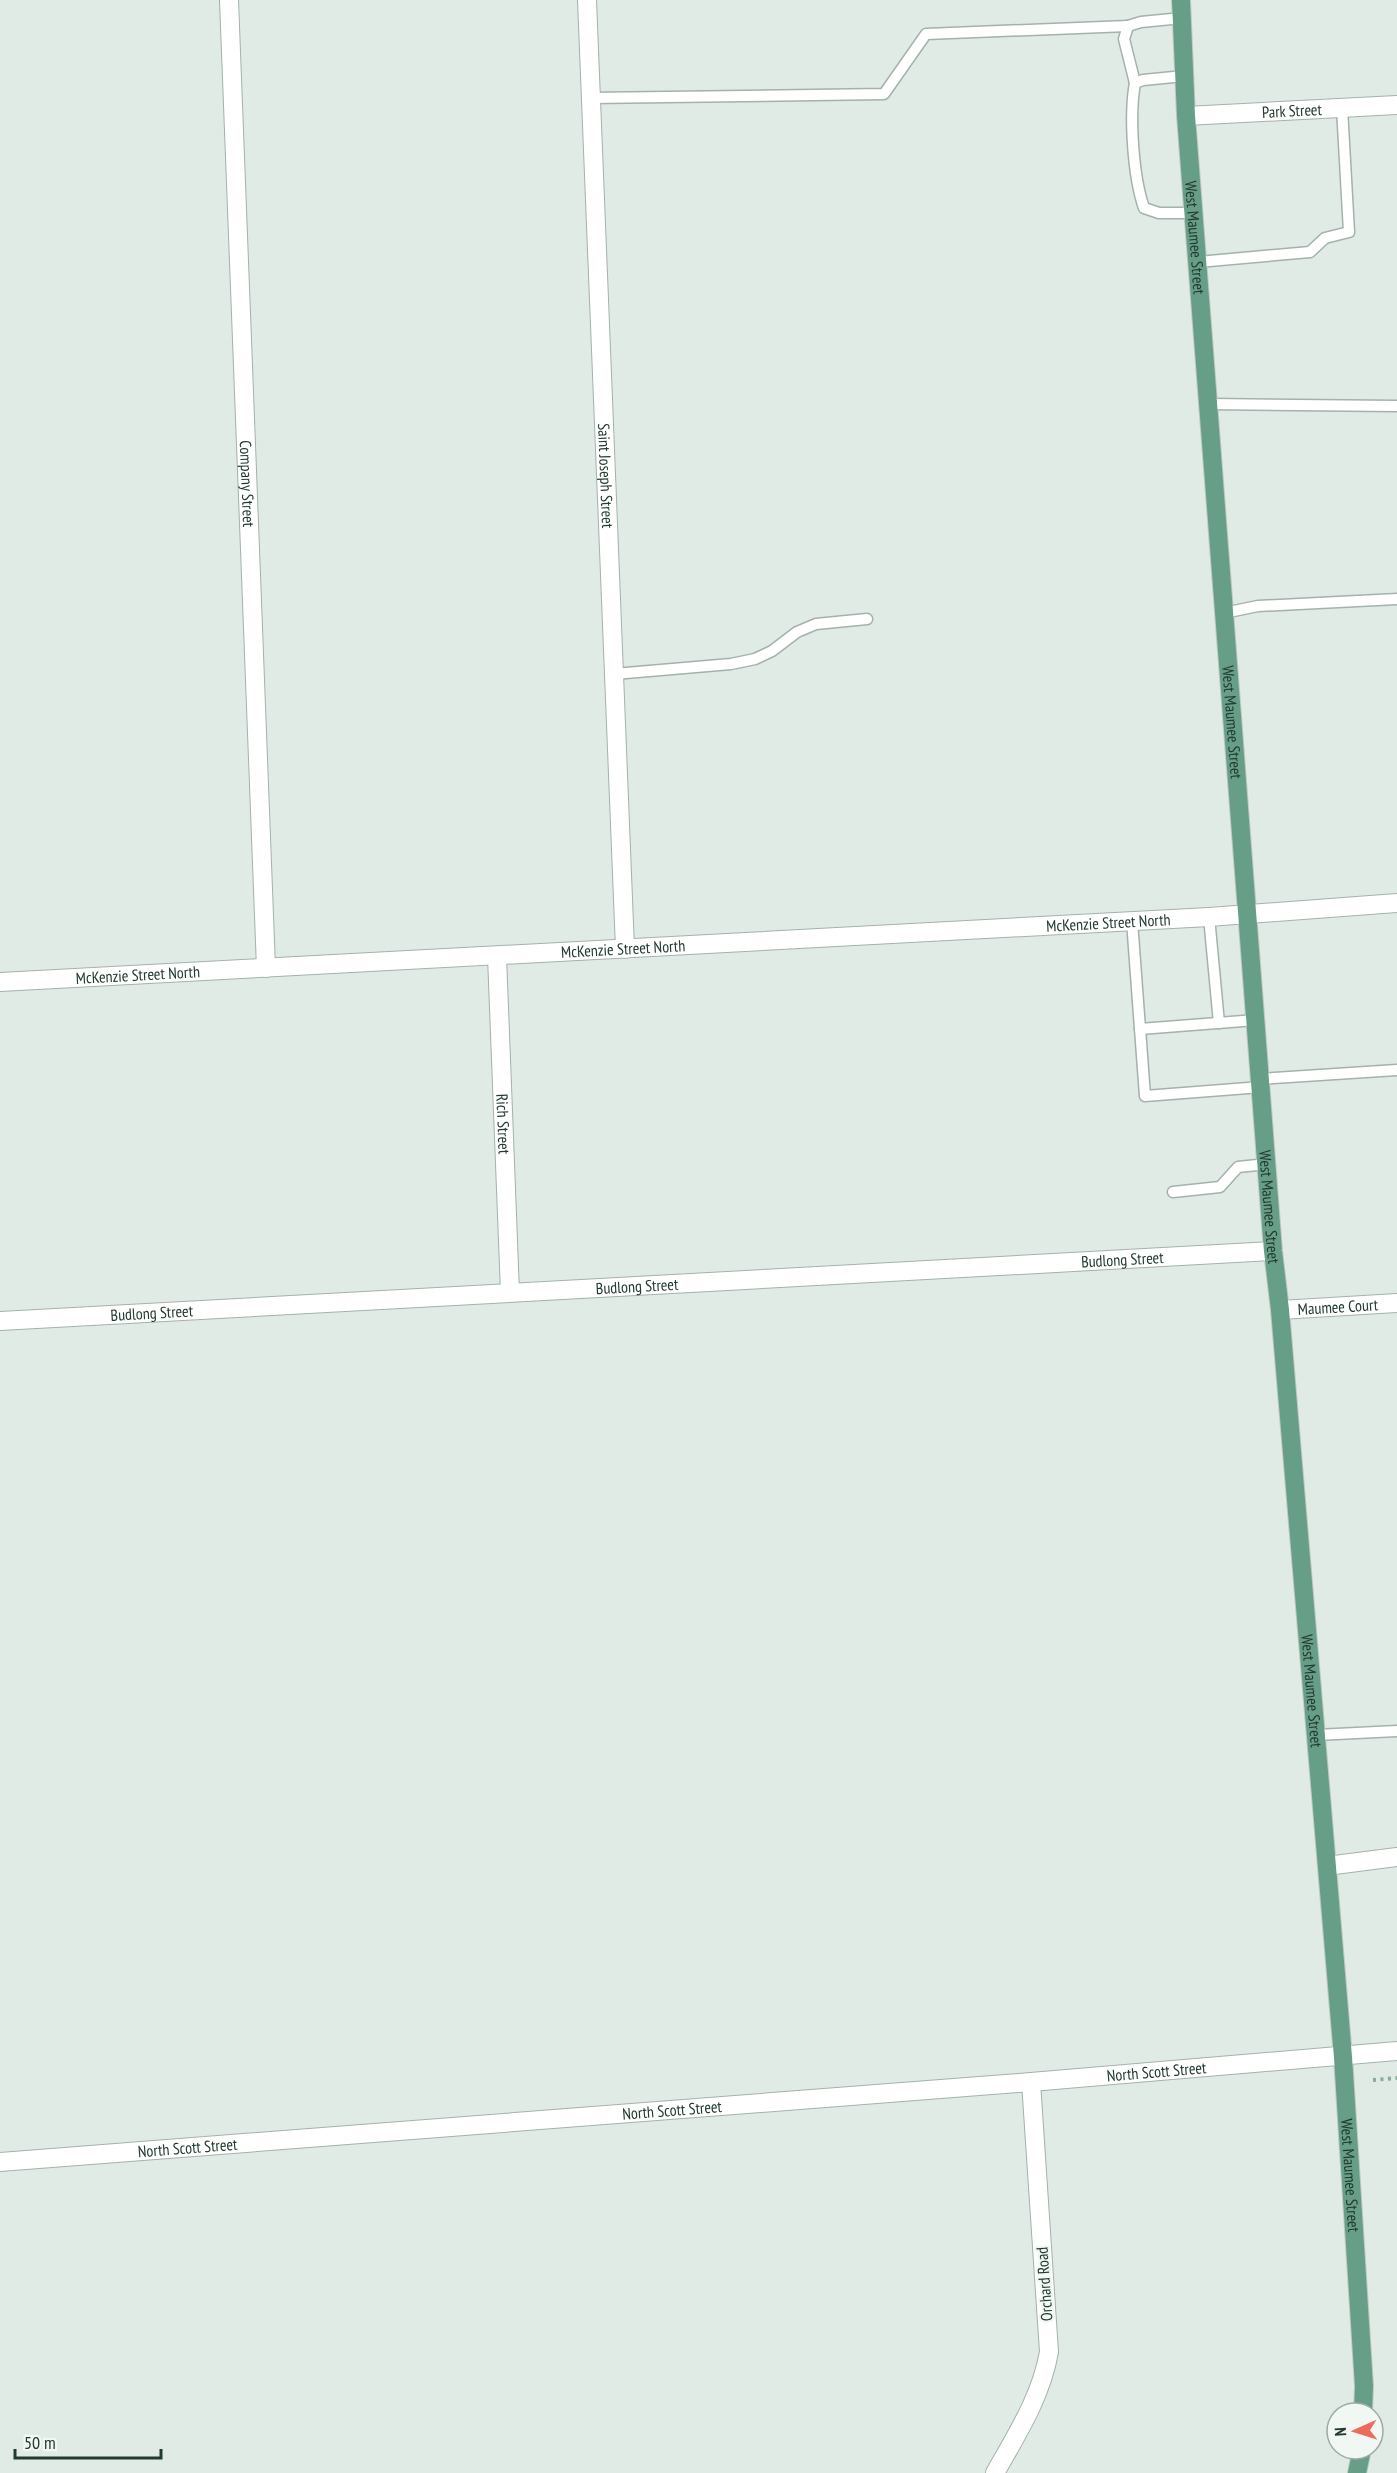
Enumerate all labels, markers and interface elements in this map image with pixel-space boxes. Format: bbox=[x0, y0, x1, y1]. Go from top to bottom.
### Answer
street label: Park Street bbox=[1261, 99, 1323, 122]
street label: West Maumee Street bbox=[1181, 180, 1210, 296]
street label: Saint Joseph Street bbox=[594, 423, 618, 529]
street label: Company Street bbox=[236, 440, 259, 528]
street label: West Maumee Street bbox=[1218, 665, 1247, 780]
street label: McKenzie Street North bbox=[1046, 909, 1171, 936]
street label: McKenzie Street North bbox=[560, 935, 686, 962]
street label: McKenzie Street North bbox=[75, 961, 200, 988]
street label: Rich Street bbox=[492, 1093, 515, 1155]
street label: West Maumee Street bbox=[1255, 1149, 1284, 1265]
street label: Budlong Street bbox=[1081, 1247, 1165, 1272]
street label: Budlong Street bbox=[595, 1274, 679, 1298]
street label: Maumee Court bbox=[1297, 1294, 1379, 1319]
street label: Budlong Street bbox=[110, 1300, 194, 1325]
street label: West Maumee Street bbox=[1297, 1633, 1327, 1749]
street label: North Scott Street bbox=[1106, 2057, 1208, 2086]
street label: North Scott Street bbox=[621, 2096, 723, 2124]
street label: West Maumee Street bbox=[1337, 2118, 1364, 2233]
street label: North Scott Street bbox=[137, 2134, 239, 2161]
street label: Orchard Road bbox=[1031, 2246, 1057, 2322]
north arrow bbox=[1325, 2401, 1385, 2461]
scale bar bbox=[15, 2422, 160, 2460]
text: N bbox=[1330, 2427, 1350, 2437]
text: 50 m bbox=[24, 2431, 56, 2454]

